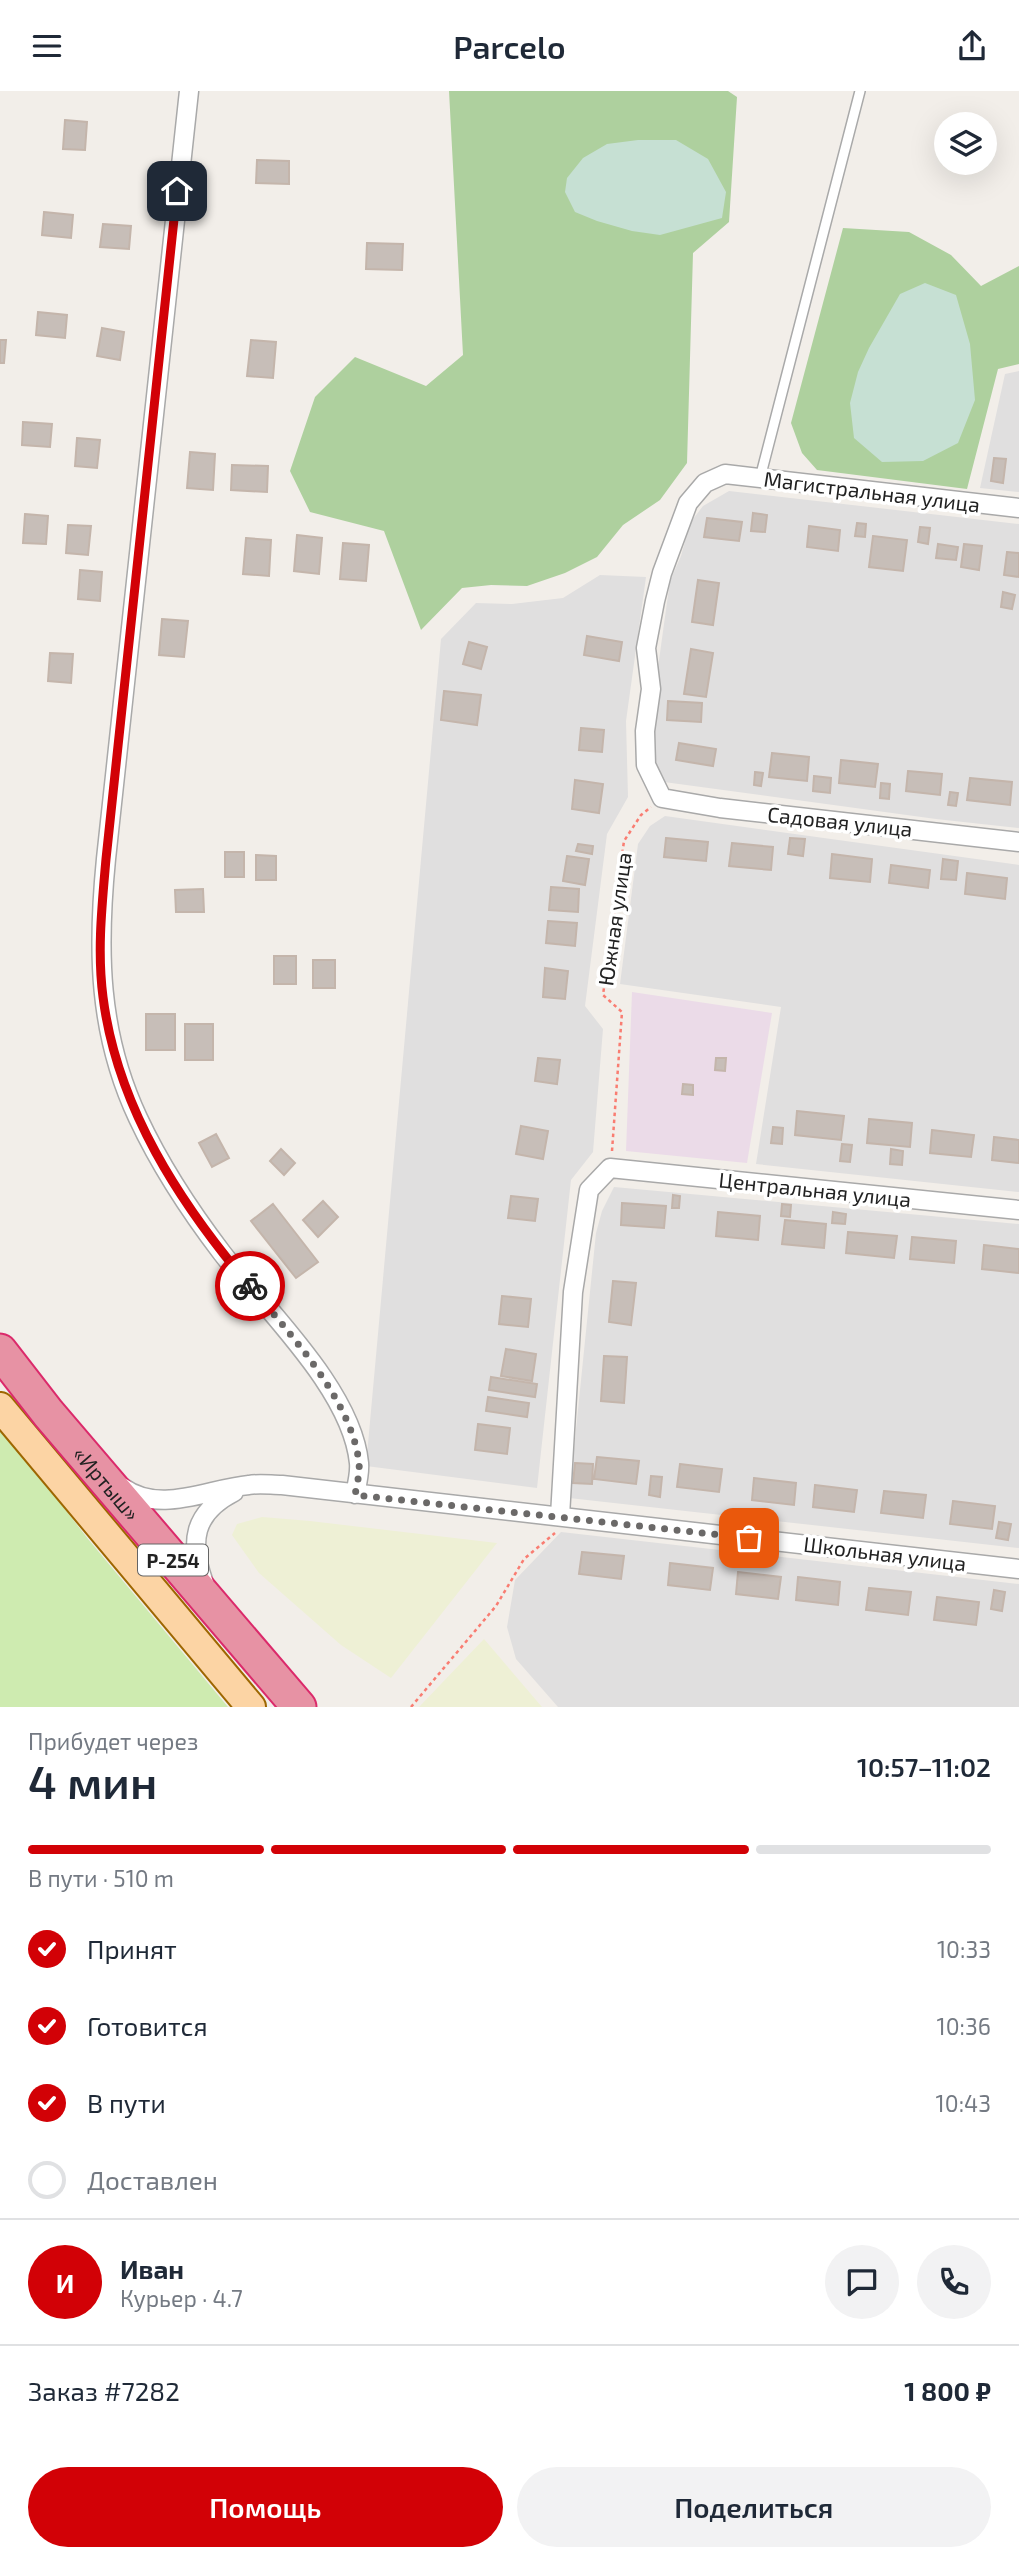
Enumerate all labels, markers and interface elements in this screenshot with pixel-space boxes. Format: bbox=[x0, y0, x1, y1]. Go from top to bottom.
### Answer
icon: menu bbox=[28, 27, 66, 65]
text: Parcelo bbox=[453, 27, 566, 65]
icon: share bbox=[953, 27, 991, 65]
map controls bbox=[934, 112, 997, 175]
button: layers bbox=[934, 112, 997, 175]
pin bbox=[147, 161, 207, 221]
icon: home bbox=[158, 172, 196, 210]
street label: Магистральная улица bbox=[762, 465, 982, 518]
street label: Садовая улица bbox=[766, 801, 914, 842]
street label: Южная улица bbox=[592, 851, 637, 988]
street label: Центральная улица bbox=[717, 1166, 912, 1213]
courier bbox=[215, 1251, 285, 1321]
icon: bike bbox=[231, 1267, 269, 1305]
street label: «Иртыш» bbox=[69, 1440, 146, 1525]
pin bbox=[719, 1508, 779, 1568]
icon: bag bbox=[730, 1519, 768, 1557]
street label: Школьная улица bbox=[802, 1531, 968, 1576]
road number: Р-254 bbox=[138, 1545, 208, 1575]
text: Прибудет через bbox=[28, 1727, 198, 1755]
text: 10:57–11:02 bbox=[857, 1751, 991, 1782]
text: 4 мин bbox=[28, 1753, 157, 1808]
text: В пути · 510 m bbox=[28, 1864, 174, 1892]
icon: check bbox=[28, 1930, 66, 1968]
text: Принят bbox=[87, 1933, 177, 1964]
text: 10:33 bbox=[937, 1935, 991, 1963]
icon: check bbox=[28, 2007, 66, 2045]
text: Готовится bbox=[87, 2010, 208, 2041]
text: 10:36 bbox=[937, 2012, 991, 2040]
icon: check bbox=[28, 2084, 66, 2122]
text: В пути bbox=[87, 2087, 166, 2118]
text: 10:43 bbox=[936, 2089, 991, 2117]
text: Доставлен bbox=[87, 2164, 218, 2195]
button: chat bbox=[825, 2245, 899, 2319]
button: phone bbox=[917, 2245, 991, 2319]
text: Иван bbox=[120, 2253, 184, 2284]
text: И bbox=[56, 2267, 74, 2298]
text: Курьер · 4.7 bbox=[120, 2284, 243, 2312]
text: Заказ #7282 bbox=[28, 2375, 180, 2406]
text: 1 800 ₽ bbox=[904, 2375, 991, 2406]
button: Помощь bbox=[28, 2467, 503, 2547]
button: Поделиться bbox=[517, 2467, 991, 2547]

